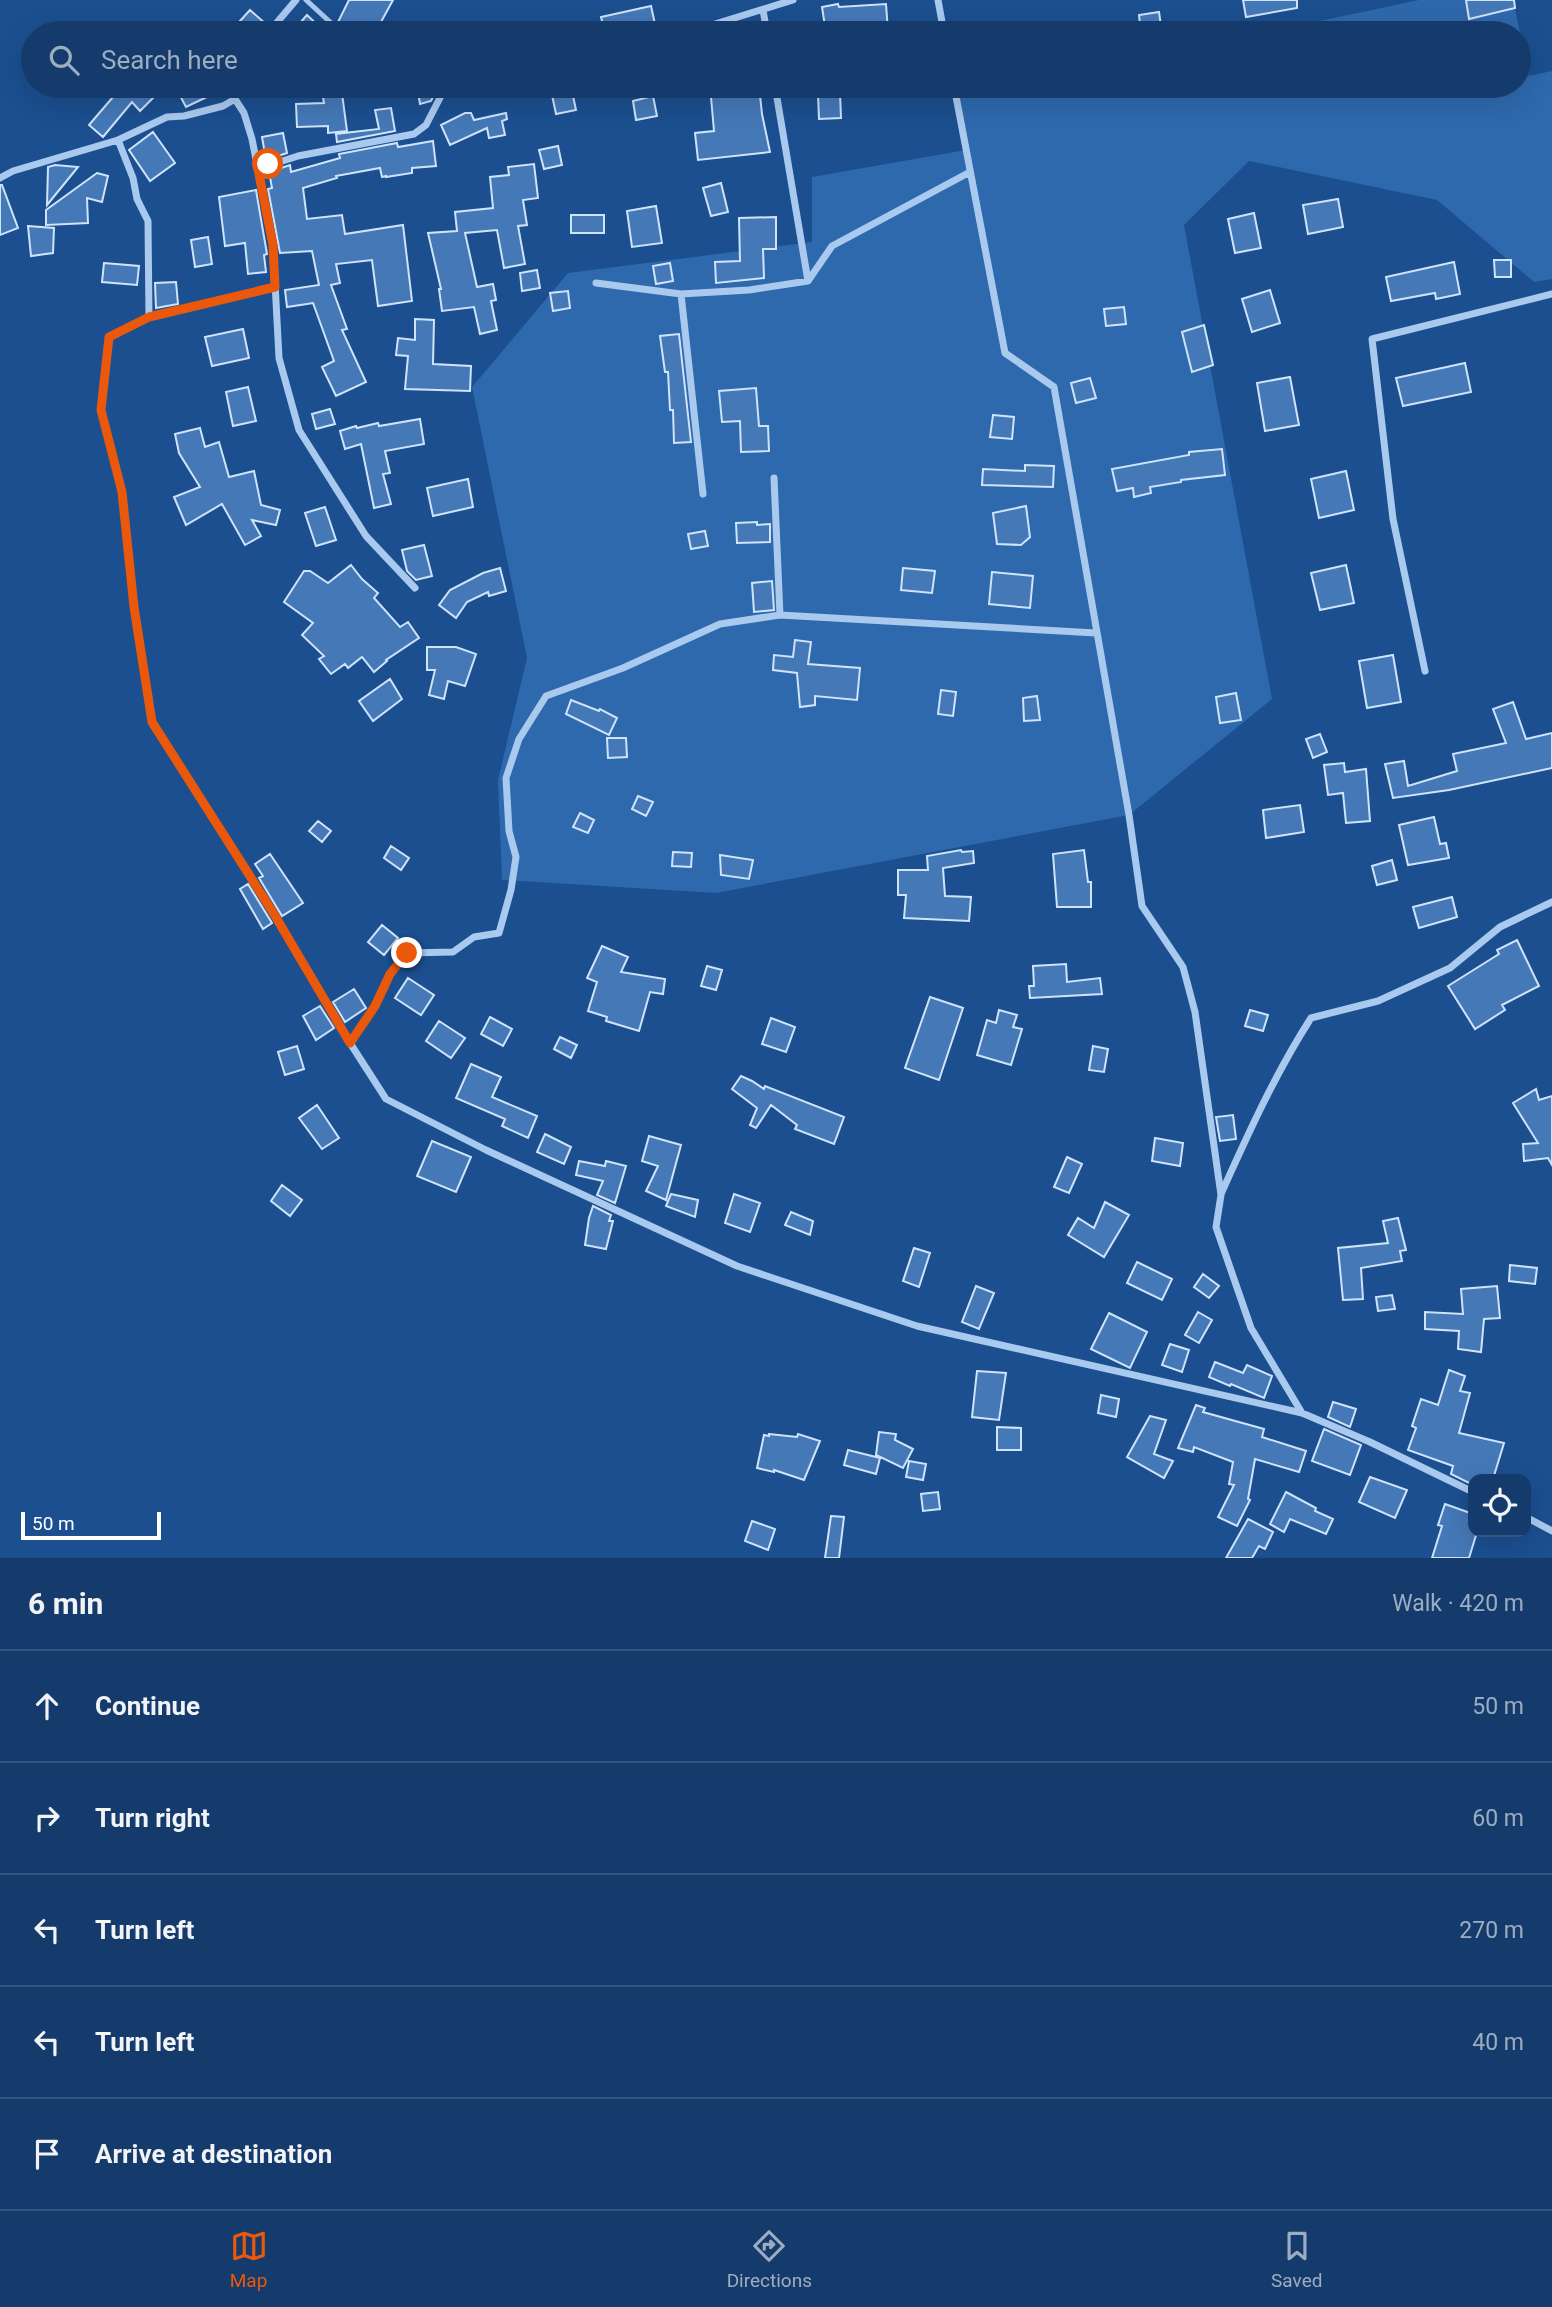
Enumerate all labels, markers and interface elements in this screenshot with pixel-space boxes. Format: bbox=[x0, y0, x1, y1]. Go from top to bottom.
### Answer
search box bbox=[21, 21, 1531, 98]
icon: search bbox=[45, 41, 83, 79]
text: Search here bbox=[101, 45, 238, 75]
route start bbox=[252, 148, 283, 179]
route end bbox=[391, 937, 422, 968]
map controls bbox=[1468, 1474, 1531, 1537]
button: locate bbox=[1468, 1474, 1531, 1537]
scale bar bbox=[21, 1509, 161, 1541]
text: 50 m bbox=[32, 1512, 75, 1535]
text: 6 min bbox=[28, 1586, 103, 1621]
text: Walk · 420 m bbox=[1392, 1590, 1524, 1617]
icon: ahead bbox=[28, 1687, 66, 1725]
text: Continue bbox=[95, 1691, 200, 1721]
text: 50 m bbox=[1472, 1693, 1524, 1720]
icon: right bbox=[28, 1799, 66, 1837]
text: Turn right bbox=[95, 1803, 210, 1833]
text: 60 m bbox=[1472, 1805, 1524, 1832]
icon: left bbox=[28, 1911, 66, 1949]
text: Turn left bbox=[95, 1915, 194, 1945]
text: 270 m bbox=[1459, 1917, 1524, 1944]
icon: left bbox=[28, 2023, 66, 2061]
text: Turn left bbox=[95, 2027, 194, 2057]
text: 40 m bbox=[1472, 2029, 1524, 2056]
icon: arrive bbox=[28, 2135, 66, 2173]
text: Arrive at destination bbox=[95, 2139, 332, 2169]
tab: Map bbox=[230, 2227, 268, 2292]
tab: Directions bbox=[727, 2227, 812, 2292]
tab: Saved bbox=[1271, 2227, 1322, 2292]

